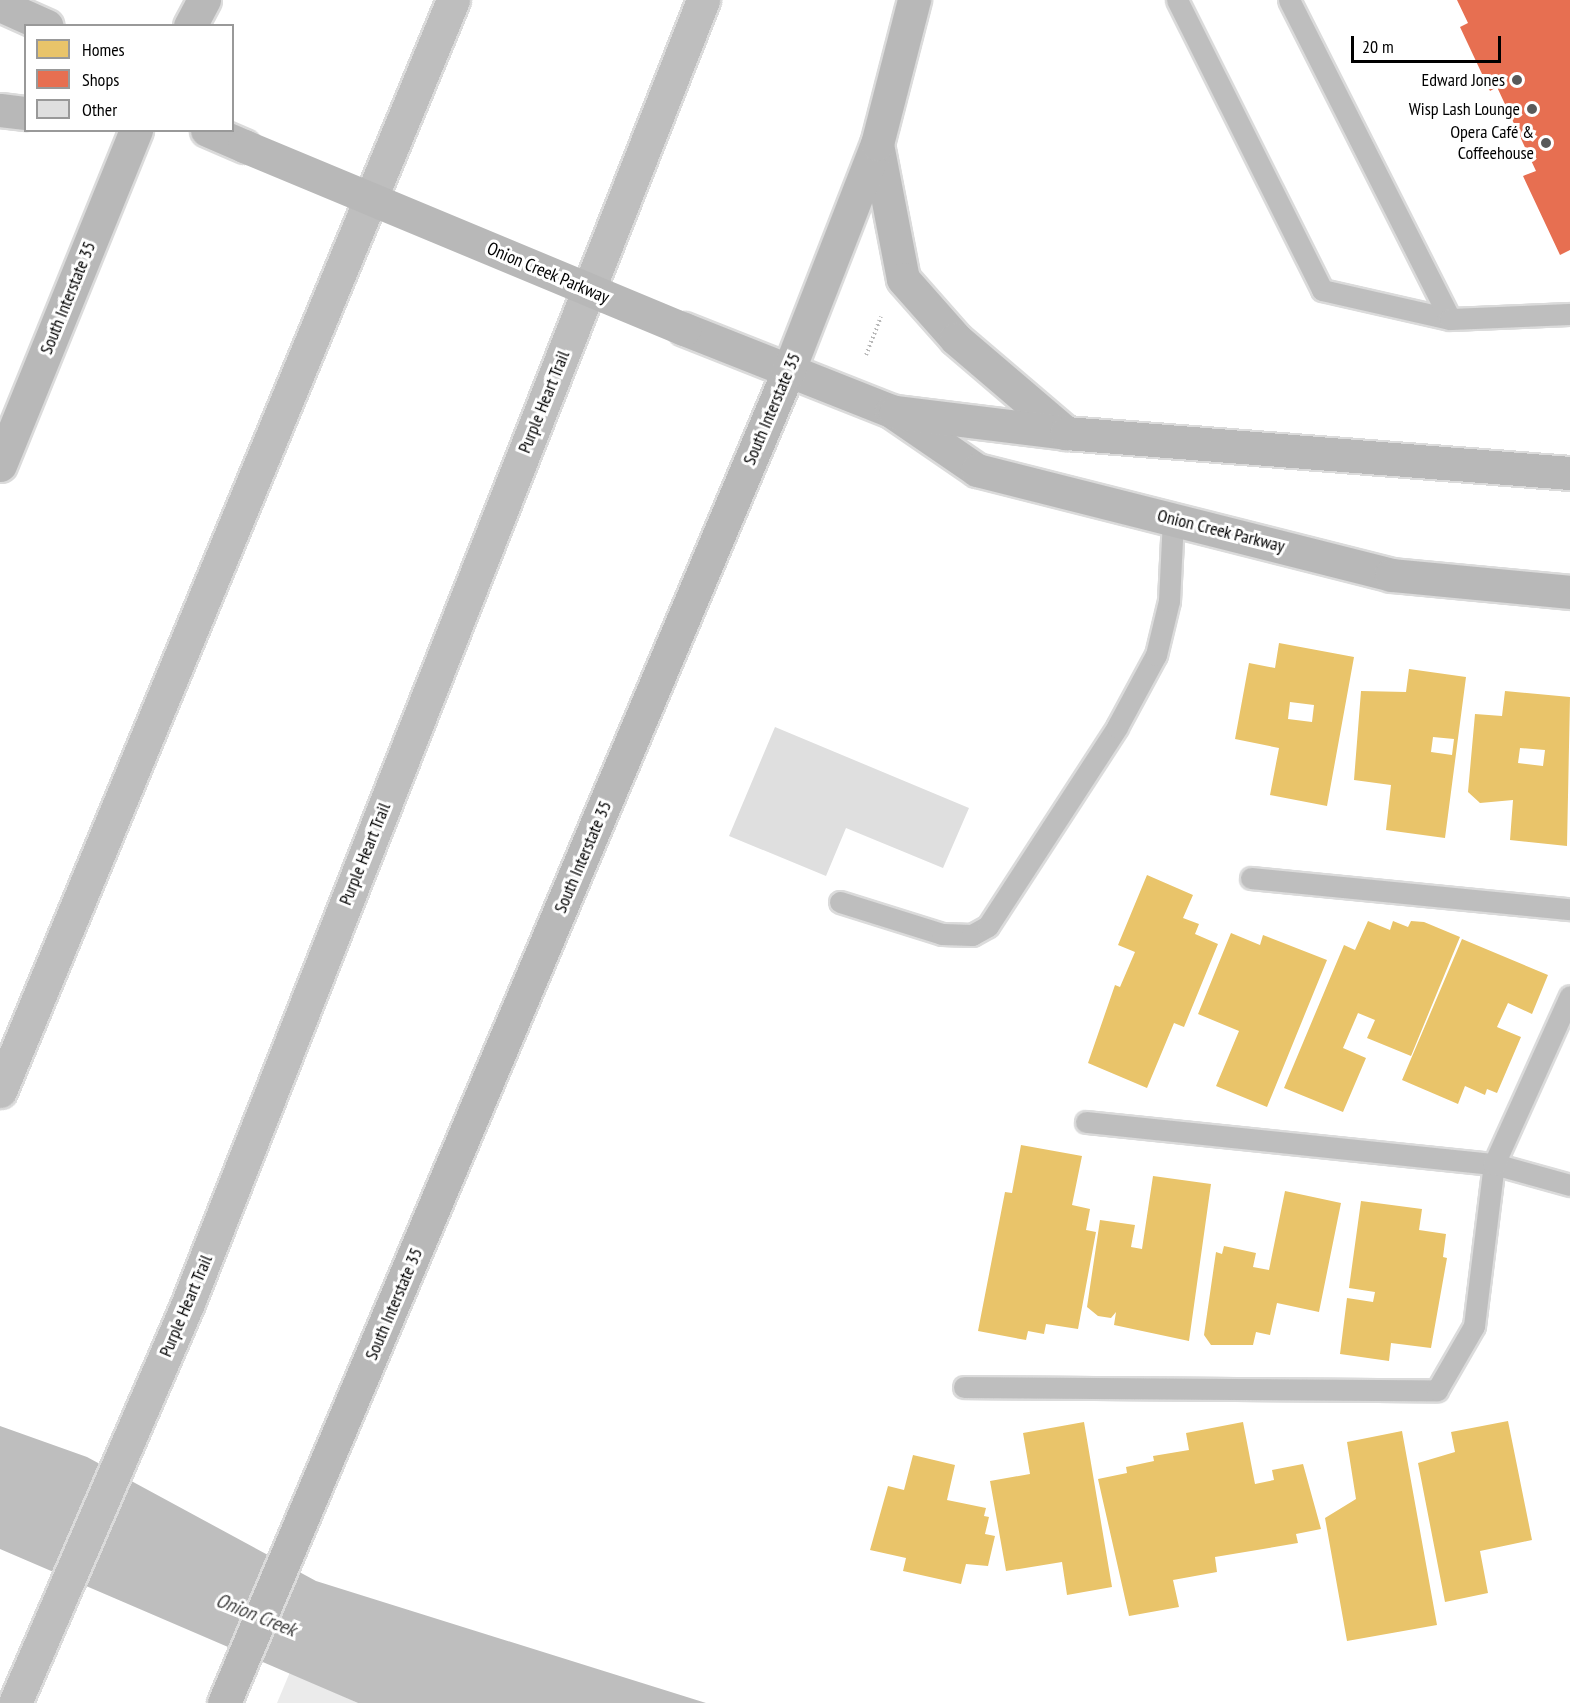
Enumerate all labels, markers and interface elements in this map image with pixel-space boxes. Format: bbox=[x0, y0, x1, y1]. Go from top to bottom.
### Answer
legend bbox=[24, 24, 234, 132]
scale bar bbox=[1354, 24, 1504, 62]
text: 20 m bbox=[1362, 35, 1394, 58]
text: Homes bbox=[82, 38, 125, 61]
text: Shops bbox=[82, 68, 119, 91]
place label: Edward Jones bbox=[1422, 69, 1505, 91]
marker: Edward Jones bbox=[1510, 73, 1524, 87]
text: Other bbox=[82, 98, 117, 121]
place label: Wisp Lash Lounge bbox=[1409, 98, 1520, 120]
marker: Wisp Lash Lounge bbox=[1525, 102, 1539, 116]
place label: Opera Café & Coffeehouse bbox=[1450, 122, 1534, 164]
marker: Opera Café & Coffeehouse bbox=[1539, 136, 1553, 150]
street label: Onion Creek Parkway bbox=[483, 237, 613, 309]
street label: South Interstate 35 bbox=[36, 238, 100, 358]
street label: Purple Heart Trail bbox=[514, 348, 574, 456]
street label: South Interstate 35 bbox=[739, 350, 805, 468]
street label: Onion Creek Parkway bbox=[1155, 505, 1287, 557]
street label: South Interstate 35 bbox=[550, 798, 616, 916]
street label: Purple Heart Trail bbox=[335, 800, 395, 908]
street label: South Interstate 35 bbox=[361, 1245, 427, 1363]
street label: Purple Heart Trail bbox=[155, 1252, 217, 1360]
water label: Onion Creek bbox=[212, 1588, 300, 1642]

